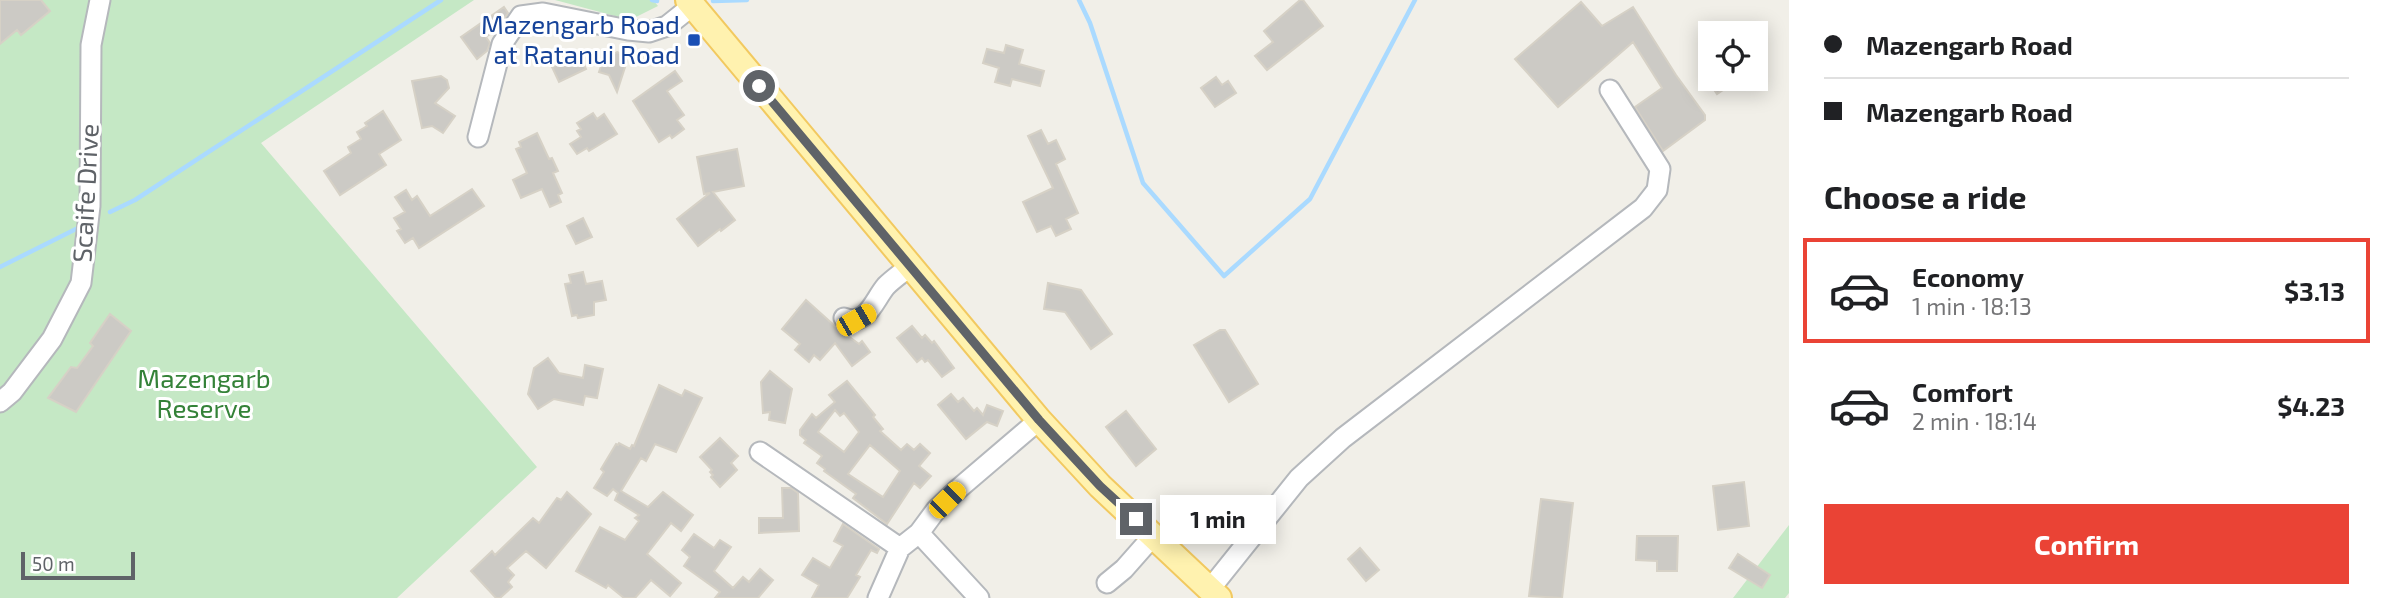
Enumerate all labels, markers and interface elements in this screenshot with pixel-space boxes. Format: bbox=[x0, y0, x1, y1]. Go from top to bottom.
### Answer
place label: Mazengarb Road at Ratanui Road bbox=[481, 8, 680, 69]
map controls bbox=[1698, 21, 1768, 91]
button: locate bbox=[1698, 21, 1768, 91]
text: Mazengarb Road bbox=[1866, 29, 2073, 60]
marker: Mazengarb Road at Ratanui Road bbox=[686, 32, 702, 48]
route start bbox=[743, 70, 775, 102]
text: Mazengarb Road bbox=[1866, 96, 2073, 127]
street label: Scaife Drive bbox=[65, 123, 104, 263]
text: Choose a ride bbox=[1824, 177, 2027, 215]
icon: car bbox=[1828, 259, 1891, 322]
text: Economy bbox=[1912, 261, 2024, 292]
text: $3.13 bbox=[2284, 275, 2345, 306]
text: 1 min · 18:13 bbox=[1912, 292, 2032, 320]
car bbox=[833, 300, 880, 340]
park label: Mazengarb Reserve bbox=[137, 362, 271, 423]
icon: car bbox=[1828, 374, 1891, 437]
text: Comfort bbox=[1912, 376, 2013, 407]
text: $4.23 bbox=[2277, 390, 2345, 421]
text: 2 min · 18:14 bbox=[1912, 407, 2037, 435]
car bbox=[925, 478, 970, 522]
callout: 1 min bbox=[1160, 494, 1276, 544]
route end bbox=[1120, 503, 1152, 535]
button: Confirm bbox=[1824, 504, 2349, 584]
text: 1 min bbox=[1190, 505, 1246, 533]
scale bar bbox=[21, 549, 135, 581]
text: 50 m bbox=[32, 552, 75, 575]

